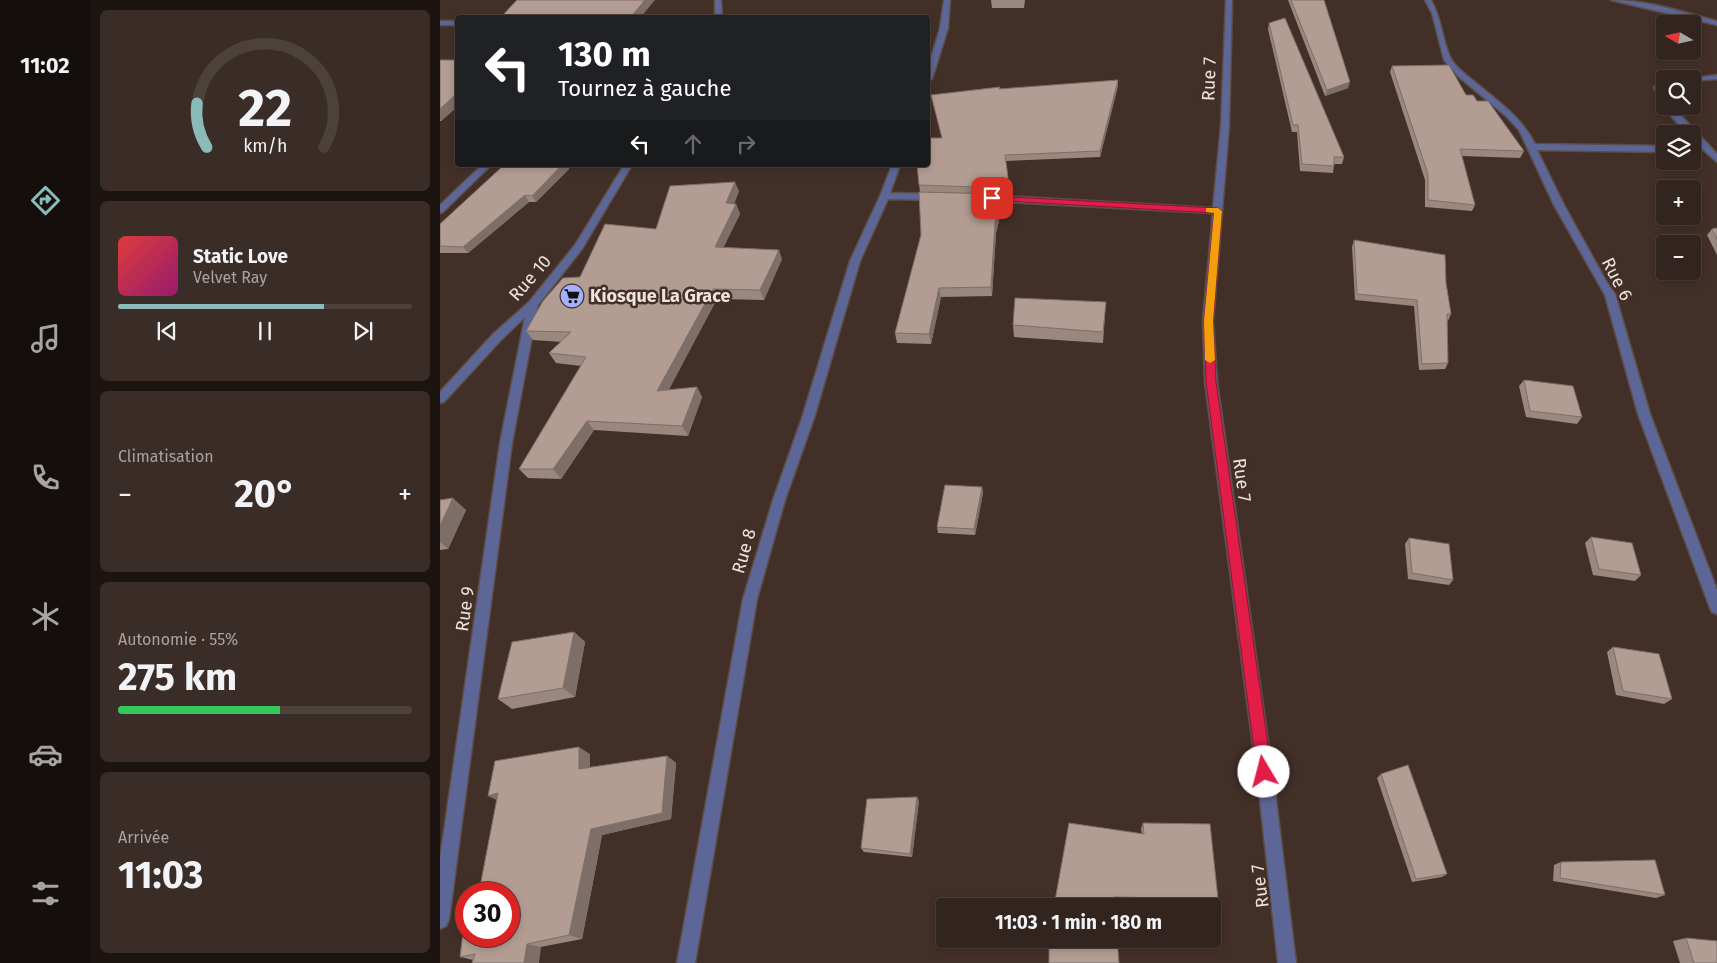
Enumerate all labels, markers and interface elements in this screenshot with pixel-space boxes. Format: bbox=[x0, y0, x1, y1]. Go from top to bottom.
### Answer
north arrow bbox=[1656, 15, 1701, 60]
map controls bbox=[1656, 15, 1701, 280]
text: 130 m bbox=[558, 33, 651, 75]
icon: left bbox=[475, 35, 540, 100]
text: 11:02 bbox=[20, 52, 70, 79]
street label: Rue 7 bbox=[1197, 57, 1221, 101]
button: search bbox=[1656, 70, 1701, 115]
text: Tournez à gauche bbox=[558, 75, 731, 102]
text: 22 bbox=[238, 77, 292, 140]
button: layers bbox=[1656, 125, 1701, 170]
icon: left bbox=[626, 130, 654, 158]
icon: ahead bbox=[679, 130, 707, 158]
icon: right bbox=[732, 130, 760, 158]
text: km/h bbox=[243, 135, 287, 157]
pin bbox=[971, 177, 1013, 219]
button: + bbox=[1656, 180, 1701, 225]
icon: directions bbox=[28, 183, 63, 218]
icon: arrive bbox=[978, 184, 1006, 212]
button: − bbox=[1656, 235, 1701, 280]
text: Static Love bbox=[193, 245, 288, 268]
street label: Rue 10 bbox=[504, 250, 556, 306]
street label: Rue 6 bbox=[1597, 254, 1637, 304]
text: Velvet Ray bbox=[193, 268, 267, 287]
supermarket icon: Kiosque La Grace bbox=[559, 283, 585, 309]
place label: Kiosque La Grace bbox=[590, 285, 730, 307]
icon: previous bbox=[153, 317, 181, 345]
icon: pause bbox=[251, 317, 279, 345]
icon: next bbox=[349, 317, 377, 345]
icon: music bbox=[28, 321, 63, 356]
text: Climatisation bbox=[118, 447, 214, 466]
street label: Rue 7 bbox=[1228, 457, 1256, 503]
icon: phone bbox=[28, 460, 63, 495]
text: 20° bbox=[234, 471, 296, 517]
text: − bbox=[118, 478, 132, 511]
text: + bbox=[398, 478, 412, 511]
street label: Rue 8 bbox=[727, 526, 761, 576]
street label: Rue 9 bbox=[451, 585, 479, 633]
icon: climate bbox=[28, 599, 63, 634]
text: Autonomie · 55% bbox=[118, 630, 238, 649]
text: 275 km bbox=[118, 654, 237, 700]
icon: car bbox=[28, 737, 63, 772]
position arrow bbox=[1237, 745, 1289, 797]
text: Arrivée bbox=[118, 828, 169, 847]
text: 11:03 bbox=[118, 852, 203, 898]
street label: Rue 7 bbox=[1246, 863, 1274, 909]
icon: filters bbox=[28, 876, 63, 911]
speed limit sign: 30 bbox=[455, 882, 520, 947]
text: 11:03 · 1 min · 180 m bbox=[995, 911, 1162, 934]

